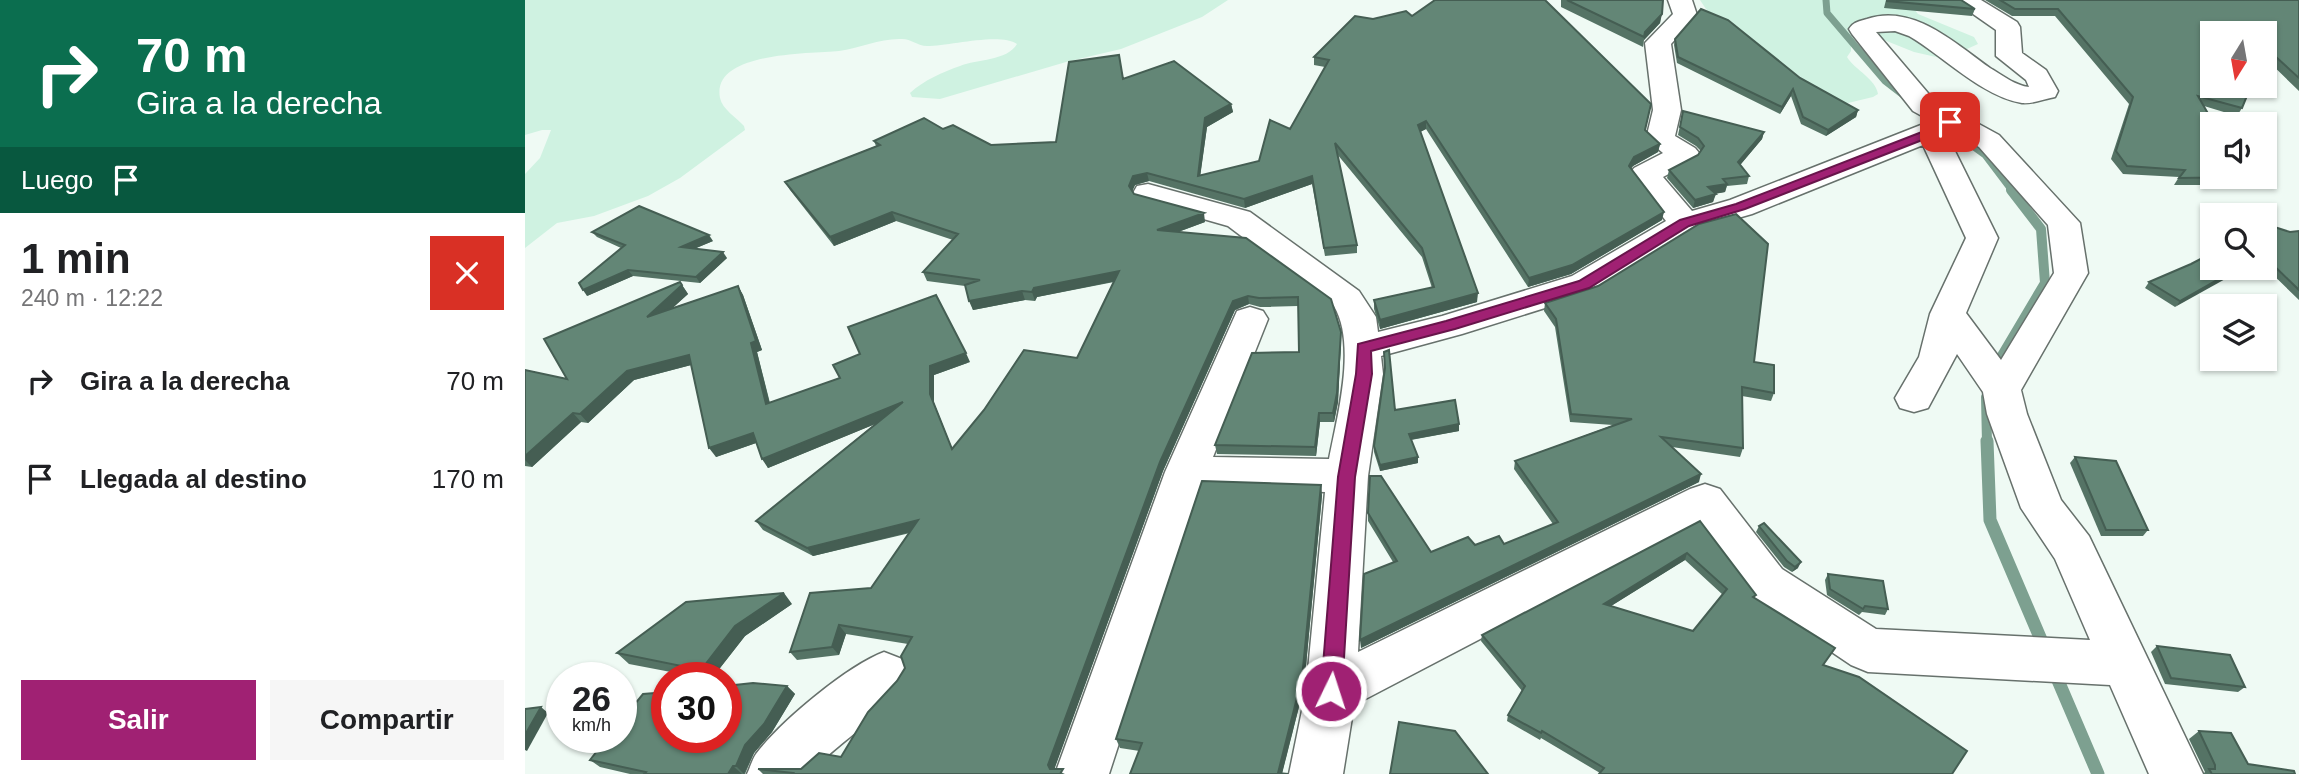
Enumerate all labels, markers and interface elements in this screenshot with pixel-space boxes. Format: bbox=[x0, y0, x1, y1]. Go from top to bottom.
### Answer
north arrow bbox=[2200, 21, 2277, 98]
map controls bbox=[2200, 21, 2277, 371]
icon: right bbox=[21, 28, 112, 119]
text: 70 m bbox=[136, 28, 248, 82]
text: Gira a la derecha bbox=[136, 85, 381, 121]
pin bbox=[1920, 92, 1980, 152]
icon: arrive bbox=[1931, 103, 1969, 141]
button: sound bbox=[2200, 112, 2277, 189]
icon: arrive bbox=[107, 161, 145, 199]
text: Luego bbox=[21, 165, 93, 195]
button: search bbox=[2200, 203, 2277, 280]
text: 1 min bbox=[21, 235, 131, 282]
button: close bbox=[430, 236, 504, 310]
text: 240 m · 12:22 bbox=[21, 285, 163, 311]
button: layers bbox=[2200, 294, 2277, 371]
icon: right bbox=[21, 362, 59, 400]
text: Gira a la derecha bbox=[80, 366, 290, 396]
text: 70 m bbox=[446, 366, 504, 396]
icon: arrive bbox=[21, 460, 59, 498]
text: Llegada al destino bbox=[80, 464, 307, 494]
text: 170 m bbox=[432, 464, 504, 494]
position arrow bbox=[1294, 654, 1368, 728]
speed limit sign: 30 bbox=[651, 662, 742, 753]
text: 26 bbox=[572, 679, 611, 718]
button: Salir bbox=[21, 680, 256, 760]
button: Compartir bbox=[270, 680, 504, 760]
text: km/h bbox=[572, 715, 611, 735]

